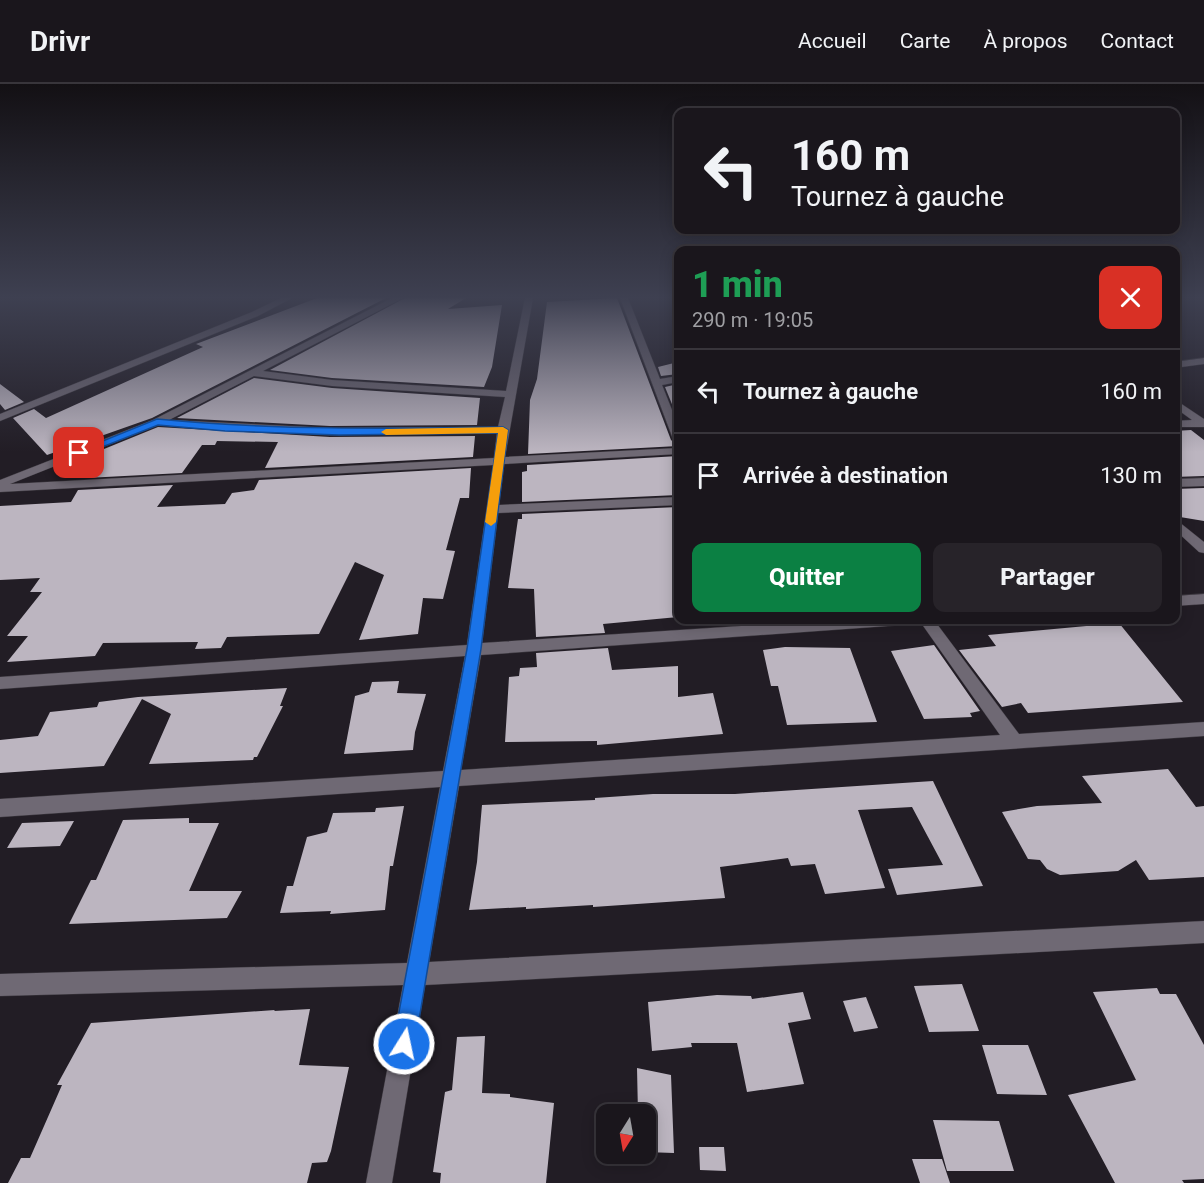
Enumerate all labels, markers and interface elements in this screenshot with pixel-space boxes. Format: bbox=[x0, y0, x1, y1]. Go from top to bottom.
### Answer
text: Drivr bbox=[30, 25, 90, 58]
text: Accueil bbox=[798, 29, 867, 53]
text: Carte bbox=[900, 29, 950, 53]
text: À propos bbox=[983, 29, 1068, 53]
text: Contact bbox=[1101, 29, 1174, 53]
text: 160 m bbox=[791, 131, 910, 180]
icon: left bbox=[692, 132, 770, 210]
text: Tournez à gauche bbox=[791, 181, 1004, 213]
text: 1 min bbox=[692, 264, 783, 306]
button: close bbox=[1099, 266, 1162, 329]
text: 290 m · 19:05 bbox=[692, 308, 813, 332]
icon: left bbox=[692, 375, 725, 408]
text: Tournez à gauche bbox=[743, 379, 918, 404]
text: 160 m bbox=[1100, 379, 1162, 404]
pin bbox=[53, 427, 104, 478]
icon: arrive bbox=[62, 436, 95, 469]
icon: arrive bbox=[692, 459, 725, 492]
text: Arrivée à destination bbox=[743, 463, 948, 488]
text: 130 m bbox=[1100, 463, 1162, 488]
button: Quitter bbox=[692, 543, 921, 612]
button: Partager bbox=[933, 543, 1162, 612]
position arrow bbox=[372, 1012, 436, 1076]
north arrow bbox=[596, 1104, 656, 1164]
map controls bbox=[596, 1104, 656, 1164]

